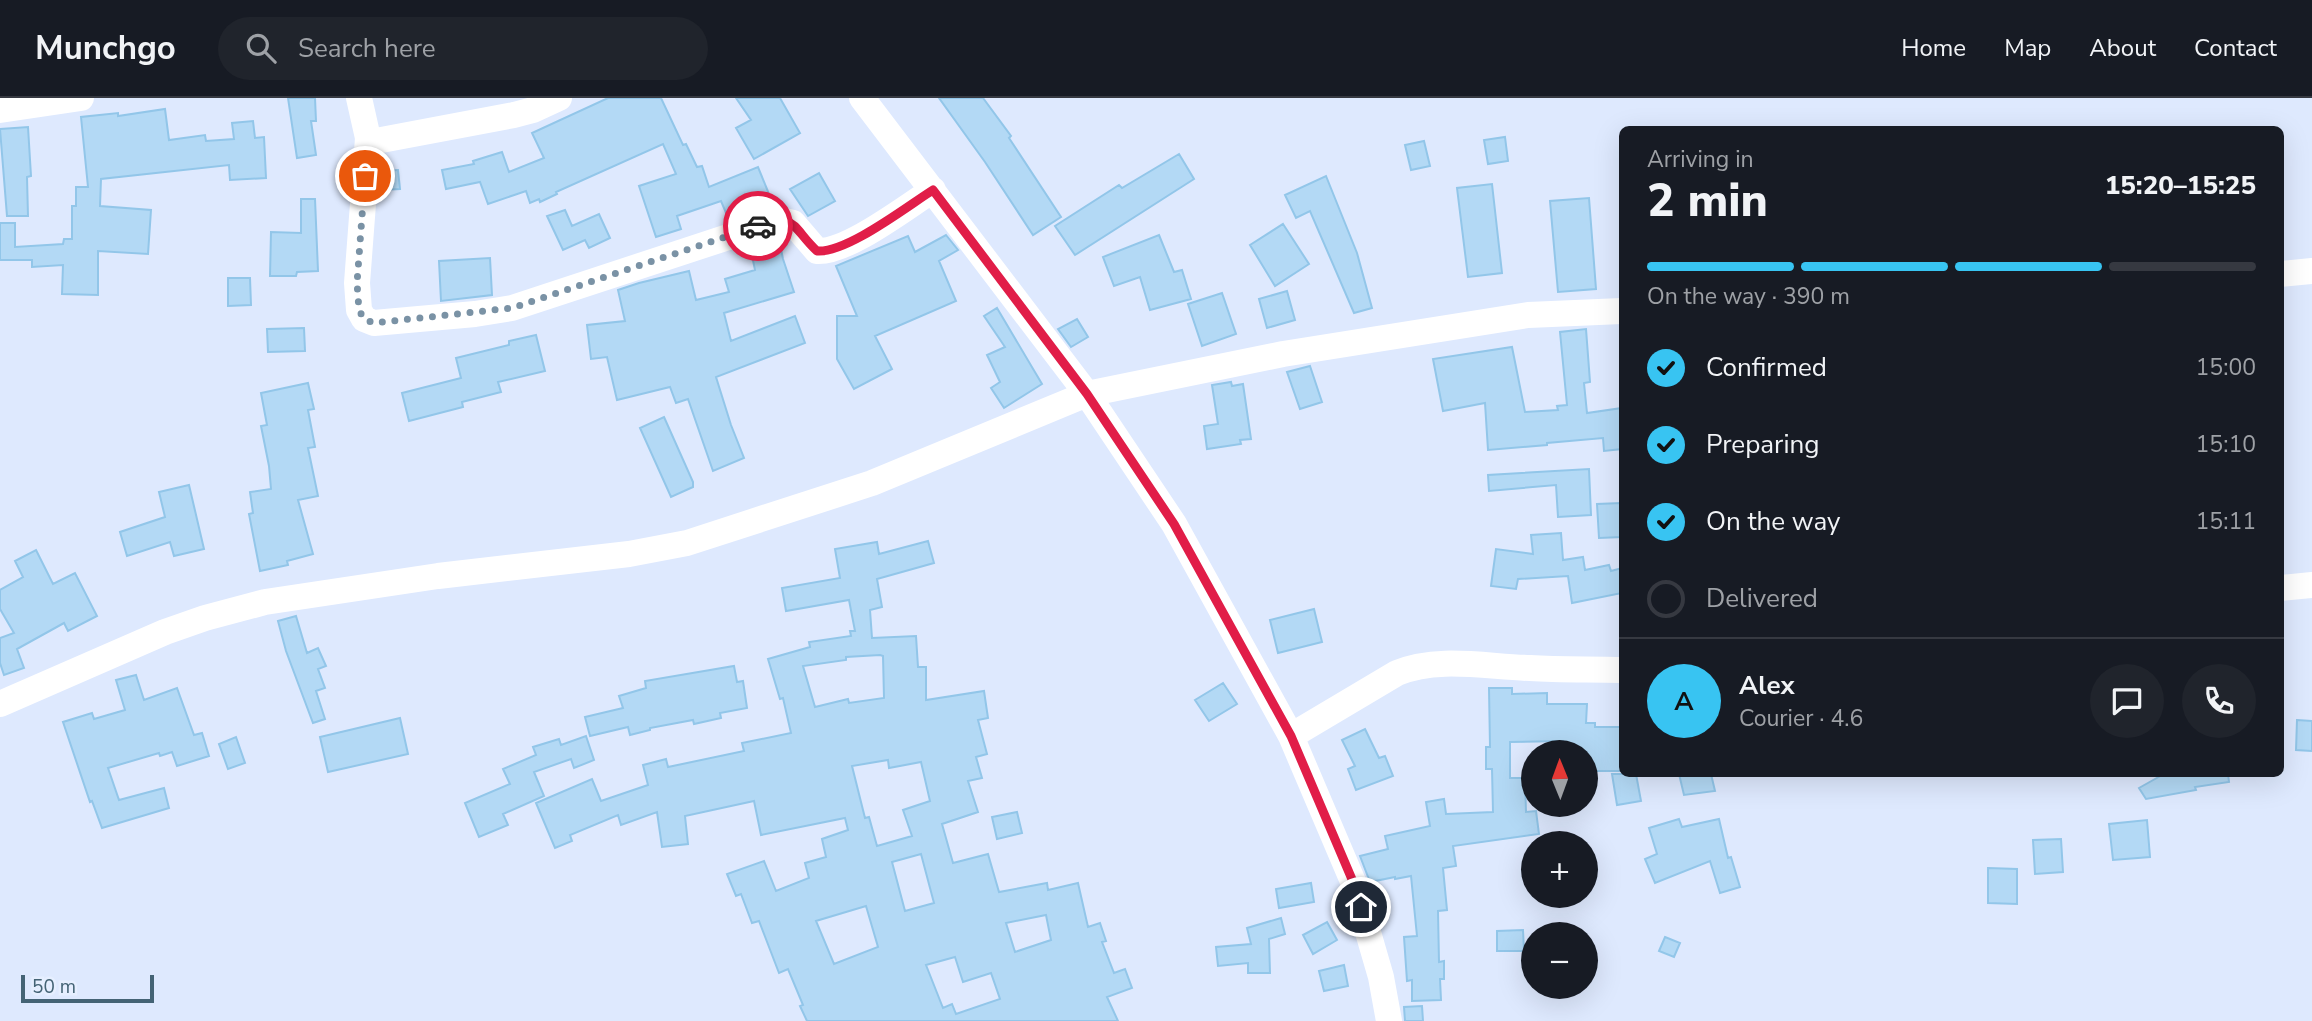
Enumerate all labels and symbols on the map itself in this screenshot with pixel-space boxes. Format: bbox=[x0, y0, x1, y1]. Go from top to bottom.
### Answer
pin bbox=[335, 146, 395, 206]
courier bbox=[723, 191, 793, 261]
north arrow bbox=[1521, 740, 1598, 817]
pin bbox=[1331, 877, 1391, 937]
scale bar bbox=[21, 972, 154, 1004]

